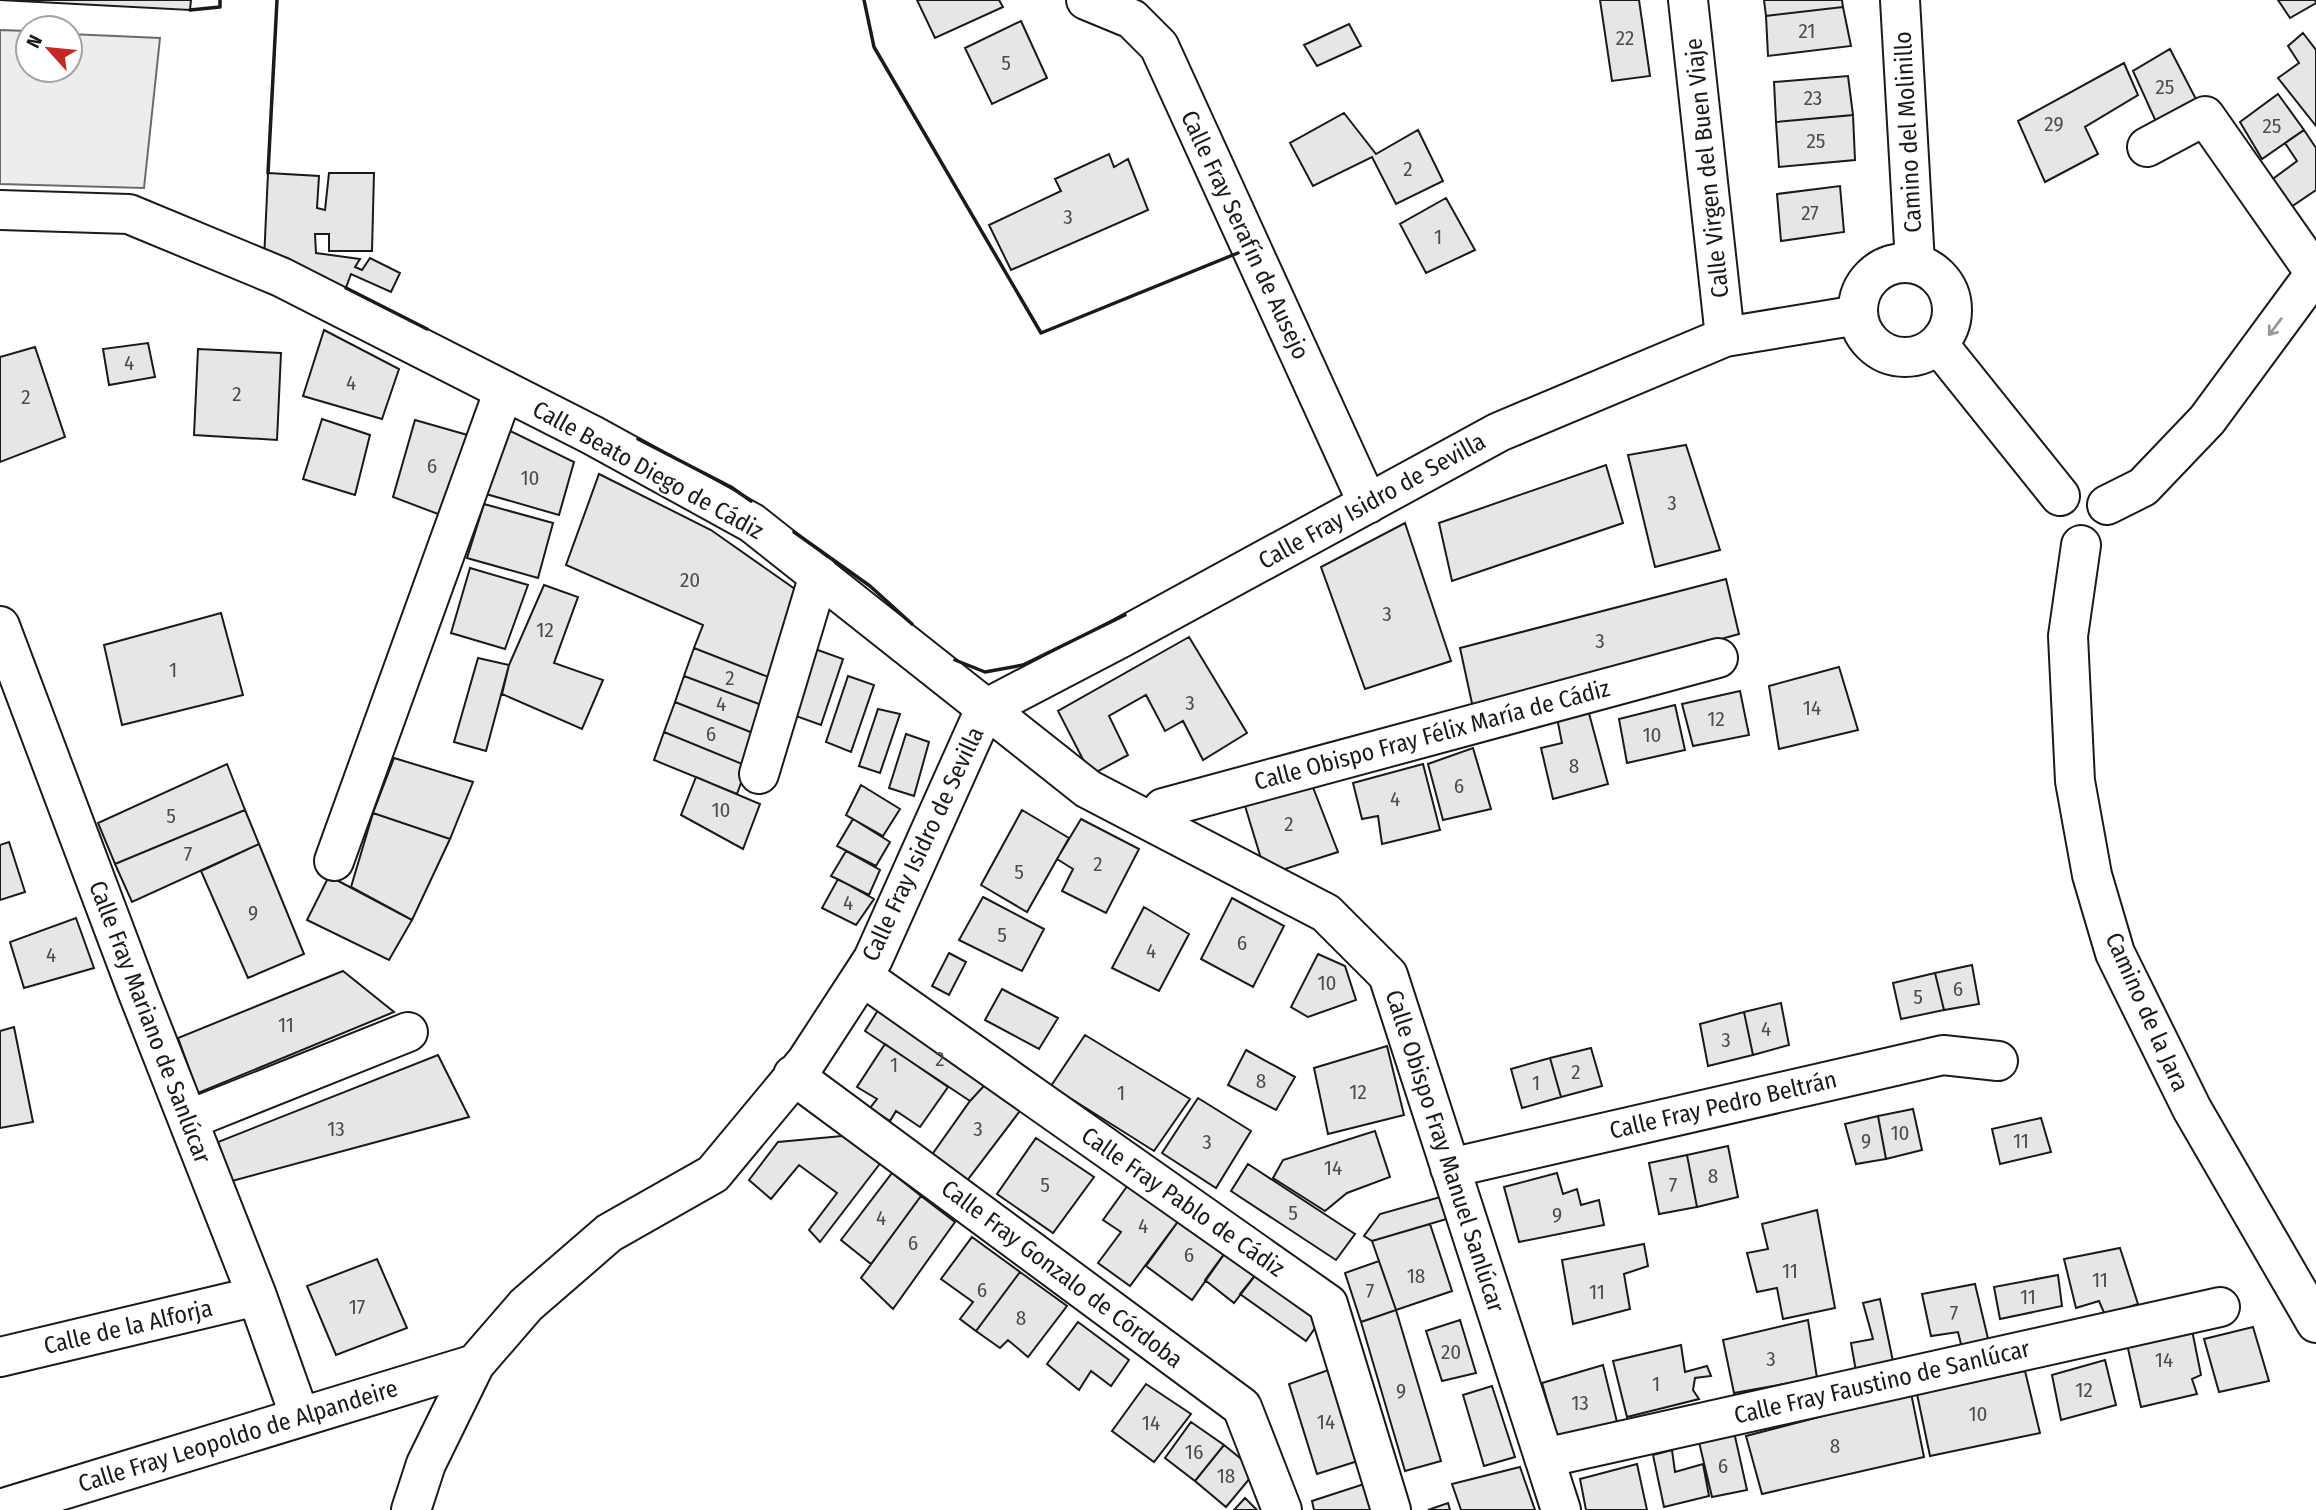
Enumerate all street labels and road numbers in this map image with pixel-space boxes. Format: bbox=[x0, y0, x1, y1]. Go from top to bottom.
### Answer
street label: Camino del Molinillo bbox=[1889, 31, 1927, 233]
street label: Calle Virgen del Buen Viaje bbox=[1679, 37, 1735, 299]
street label: Calle Fray Serafín de Ausejo bbox=[1175, 106, 1315, 364]
street label: Calle Beato Diego de Cádiz bbox=[528, 395, 768, 545]
street label: Calle Fray Isidro de Sevilla bbox=[1254, 427, 1490, 575]
street label: Calle Obispo Fray Félix María de Cádiz bbox=[1251, 674, 1613, 796]
street label: Calle Fray Isidro de Sevilla bbox=[856, 723, 990, 965]
street label: Calle Fray Mariano de Sanlúcar bbox=[83, 877, 217, 1168]
street label: Camino de la Jara bbox=[2099, 928, 2195, 1096]
street label: Calle Obispo Fray Manuel Sanlúcar bbox=[1380, 986, 1511, 1316]
street label: Calle Fray Pedro Beltrán bbox=[1607, 1065, 1839, 1145]
street label: Calle Fray Pablo de Cádiz bbox=[1076, 1121, 1290, 1283]
street label: Calle Fray Gonzalo de Córdoba bbox=[936, 1174, 1188, 1374]
street label: Calle de la Alforja bbox=[41, 1294, 215, 1360]
street label: Calle Fray Faustino de Sanlúcar bbox=[1731, 1334, 2033, 1430]
street label: Calle Fray Leopoldo de Alpandeire bbox=[75, 1374, 401, 1498]

